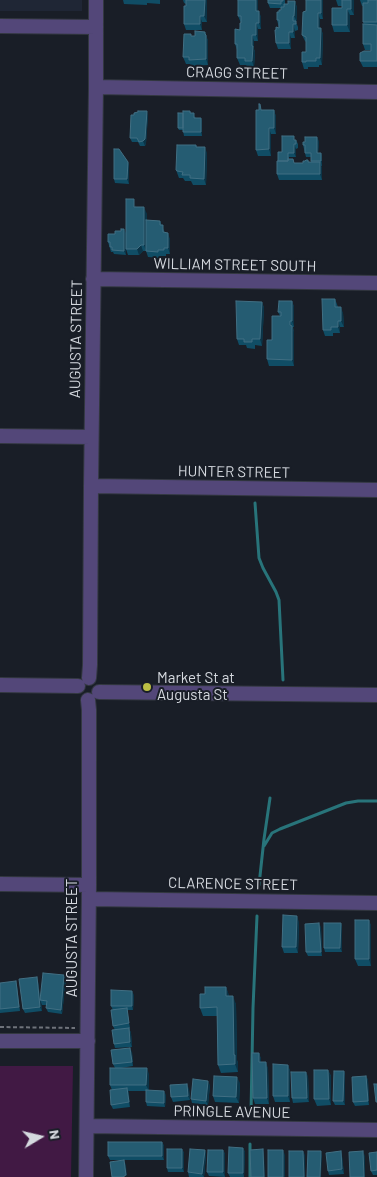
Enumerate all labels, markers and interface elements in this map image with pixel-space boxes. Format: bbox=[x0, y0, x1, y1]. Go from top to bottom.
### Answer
street label: CRAGG STREET bbox=[186, 63, 288, 83]
street label: WILLIAM STREET SOUTH bbox=[153, 255, 317, 275]
street label: AUGUSTA STREET bbox=[66, 280, 86, 398]
street label: HUNTER STREET bbox=[178, 462, 290, 482]
place label: Market St at Augusta St bbox=[157, 669, 235, 704]
marker: Market St at Augusta St bbox=[141, 681, 153, 693]
street label: CLARENCE STREET bbox=[168, 874, 298, 894]
street label: AUGUSTA STREET bbox=[63, 879, 81, 997]
street label: PRINGLE AVENUE bbox=[173, 1102, 291, 1122]
north arrow bbox=[15, 1112, 65, 1162]
text: N bbox=[46, 1129, 64, 1141]

